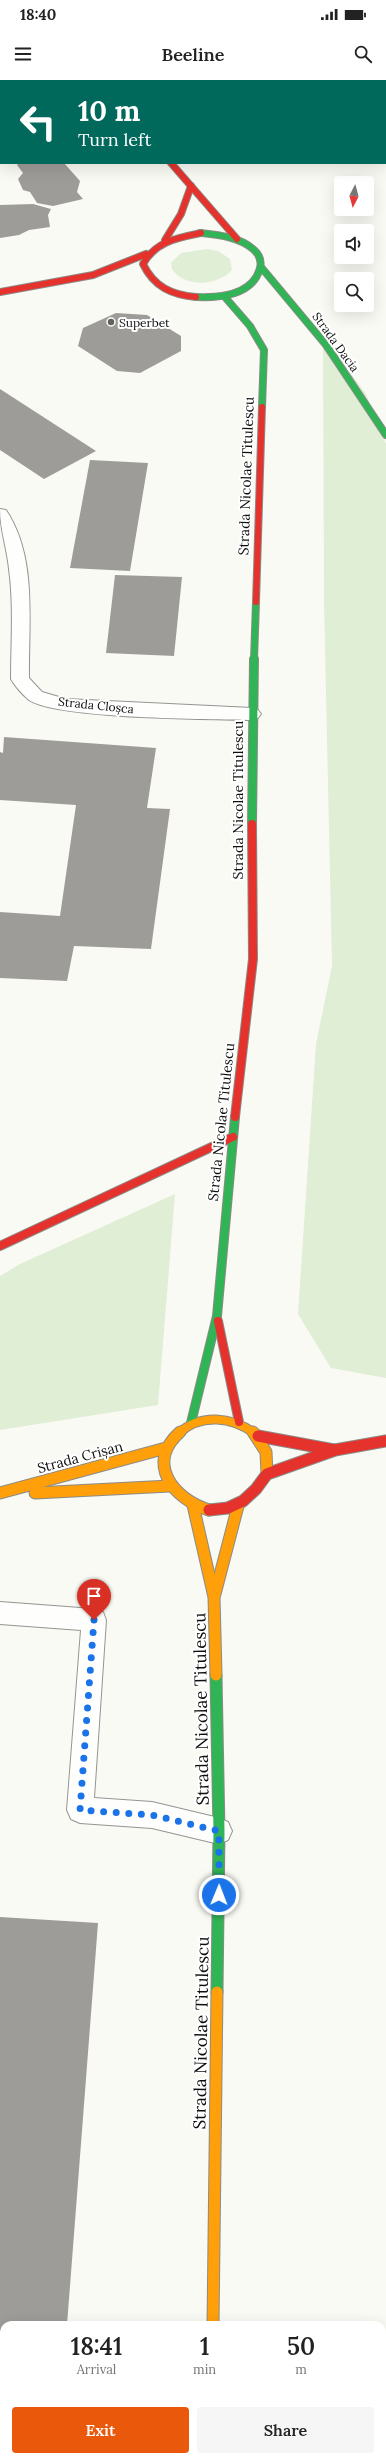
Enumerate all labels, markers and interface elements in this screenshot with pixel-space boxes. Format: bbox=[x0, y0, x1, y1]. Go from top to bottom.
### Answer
text: 18:40 bbox=[20, 5, 56, 24]
icon: menu bbox=[12, 43, 34, 65]
text: Beeline bbox=[161, 43, 225, 66]
icon: search bbox=[352, 43, 374, 65]
text: 10 m bbox=[78, 93, 140, 129]
icon: left bbox=[12, 96, 64, 148]
text: Turn left bbox=[78, 128, 151, 151]
north arrow bbox=[334, 176, 374, 216]
map controls bbox=[334, 176, 374, 312]
button: sound bbox=[334, 224, 374, 264]
button: search bbox=[334, 272, 374, 312]
street label: Strada Dacia bbox=[309, 309, 363, 375]
place label: Superbet bbox=[119, 315, 170, 330]
marker: Superbet bbox=[106, 317, 116, 327]
street label: Strada Nicolae Titulescu bbox=[234, 396, 258, 556]
street label: Strada Cloșca bbox=[57, 694, 135, 716]
street label: Strada Nicolae Titulescu bbox=[229, 721, 247, 879]
street label: Strada Nicolae Titulescu bbox=[204, 1042, 238, 1202]
street label: Strada Crișan bbox=[35, 1437, 125, 1477]
pin bbox=[77, 1579, 111, 1620]
icon: arrive bbox=[83, 1585, 105, 1607]
street label: Strada Nicolae Titulescu bbox=[188, 1612, 214, 1806]
position arrow bbox=[198, 1874, 240, 1916]
street label: Strada Nicolae Titulescu bbox=[188, 1936, 214, 2130]
text: 18:41 bbox=[71, 2331, 122, 2362]
text: 1 bbox=[200, 2331, 209, 2362]
text: 50 bbox=[287, 2331, 315, 2362]
text: Arrival bbox=[77, 2361, 116, 2378]
text: min bbox=[193, 2361, 216, 2378]
text: m bbox=[295, 2361, 307, 2378]
button: Exit bbox=[12, 2407, 189, 2453]
button: Share bbox=[197, 2407, 374, 2453]

